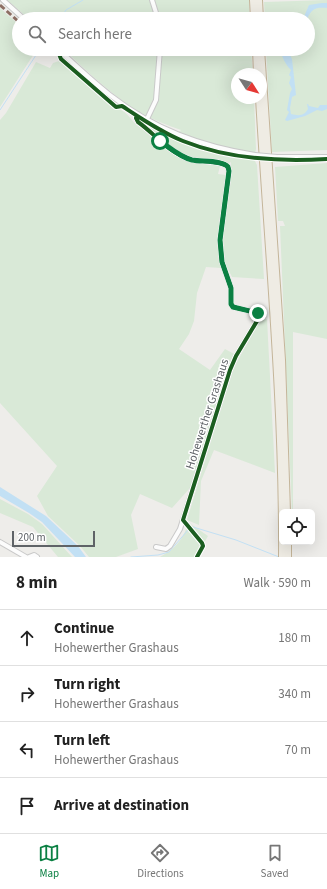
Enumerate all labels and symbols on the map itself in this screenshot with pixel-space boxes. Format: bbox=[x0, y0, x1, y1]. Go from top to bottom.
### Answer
north arrow bbox=[231, 68, 267, 104]
route start bbox=[151, 132, 169, 150]
route end bbox=[249, 304, 267, 322]
street label: Hohewerther Grashaus bbox=[182, 357, 233, 472]
scale bar bbox=[12, 529, 95, 548]

